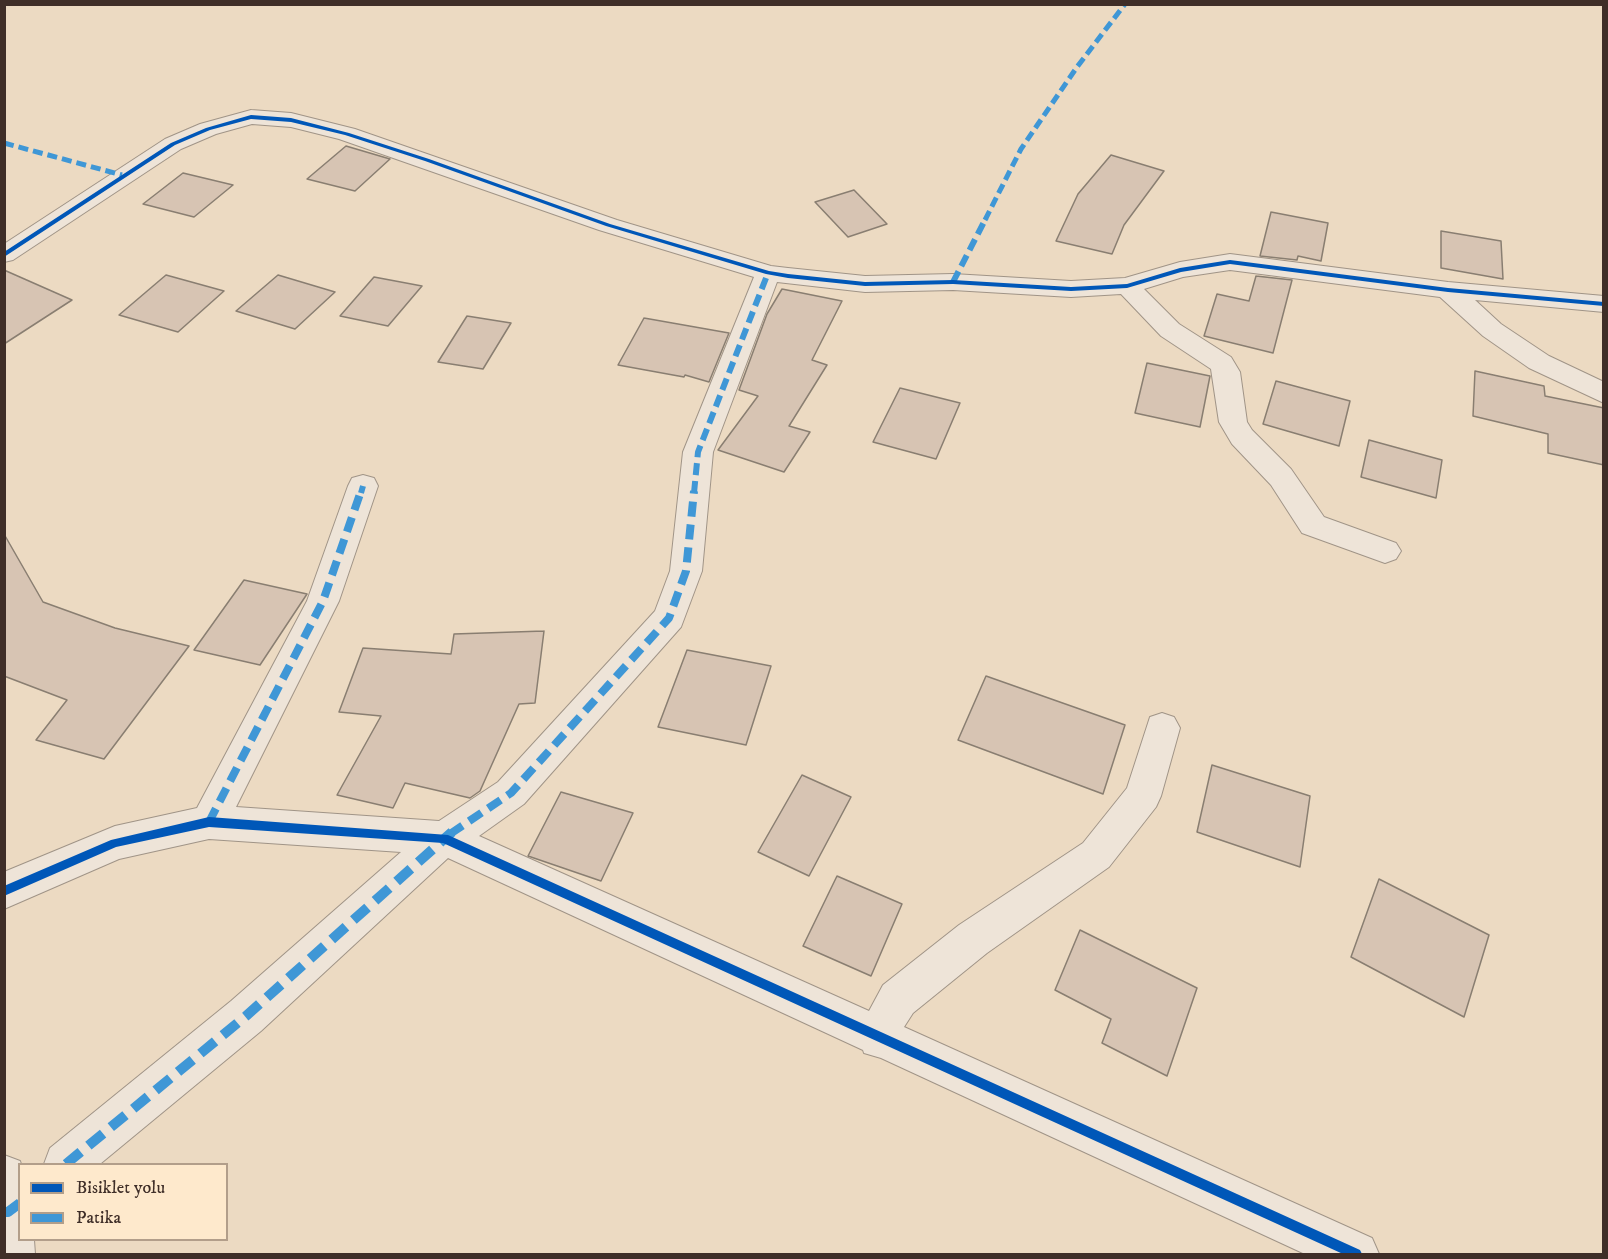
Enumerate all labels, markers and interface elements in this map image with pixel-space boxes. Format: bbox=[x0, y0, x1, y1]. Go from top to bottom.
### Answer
legend bbox=[18, 1163, 228, 1241]
text: Bisiklet yolu bbox=[76, 1177, 165, 1199]
text: Patika bbox=[76, 1207, 121, 1229]

